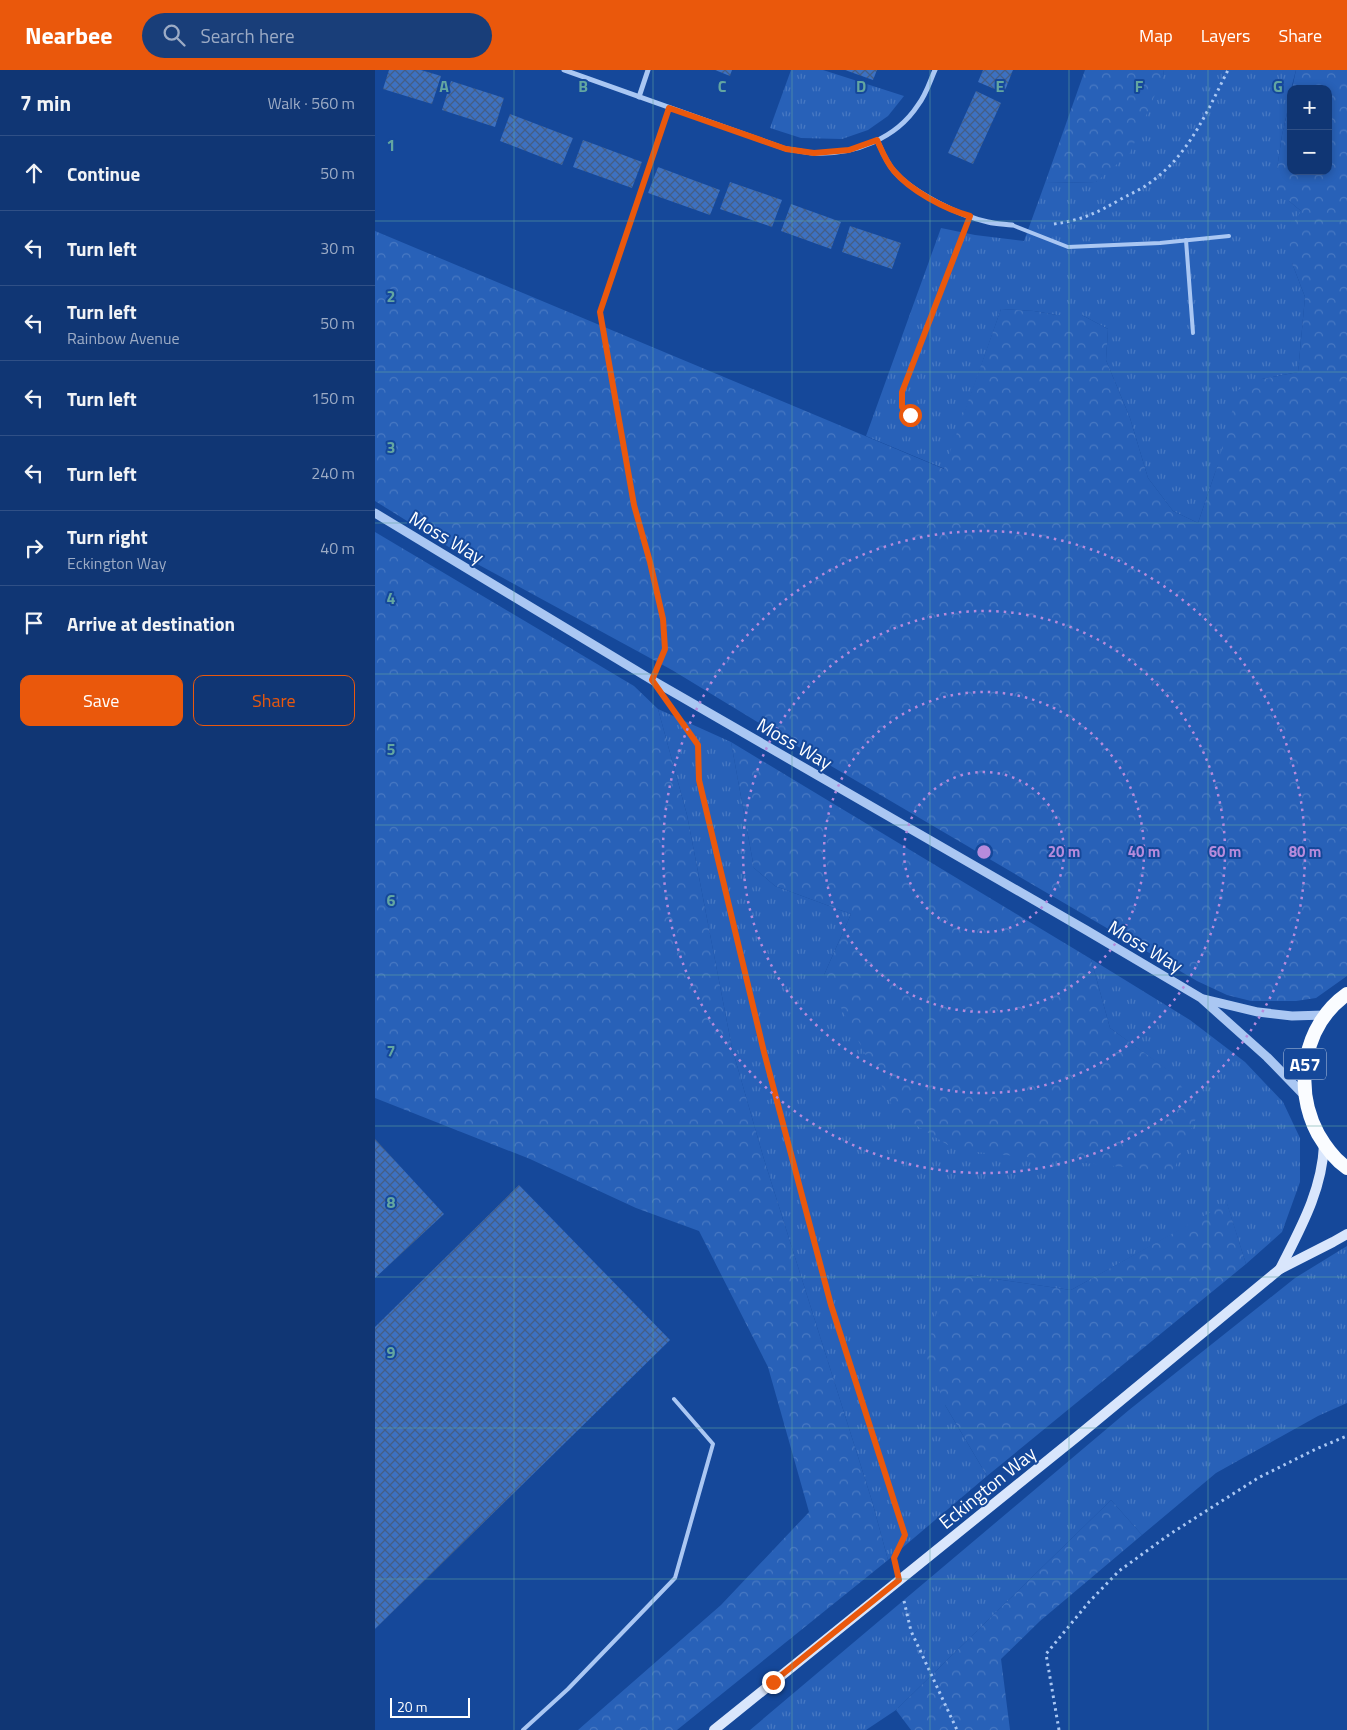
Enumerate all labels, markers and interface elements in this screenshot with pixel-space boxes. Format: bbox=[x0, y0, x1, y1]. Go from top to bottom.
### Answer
search box bbox=[142, 13, 492, 58]
text: Nearbee bbox=[25, 17, 112, 53]
icon: search bbox=[160, 21, 188, 49]
text: Search here bbox=[200, 21, 295, 50]
text: Map bbox=[1139, 22, 1173, 49]
text: Layers bbox=[1201, 22, 1250, 49]
text: Share bbox=[1278, 22, 1322, 49]
text: A bbox=[439, 74, 449, 98]
text: B bbox=[578, 74, 588, 98]
text: C bbox=[718, 74, 727, 98]
text: D bbox=[856, 74, 866, 98]
text: E bbox=[996, 74, 1005, 98]
text: F bbox=[1135, 74, 1144, 98]
text: G bbox=[1273, 74, 1283, 98]
map controls bbox=[1287, 85, 1332, 175]
button: + bbox=[1287, 85, 1332, 130]
text: 7 min bbox=[20, 87, 71, 119]
text: Walk · 560 m bbox=[267, 91, 355, 115]
button: − bbox=[1287, 130, 1332, 175]
text: 1 bbox=[387, 133, 395, 157]
icon: ahead bbox=[20, 159, 48, 187]
text: Continue bbox=[67, 159, 140, 188]
text: 50 m bbox=[320, 161, 355, 185]
icon: left bbox=[20, 234, 48, 262]
text: Turn left bbox=[67, 234, 137, 263]
text: 30 m bbox=[320, 236, 355, 260]
text: 2 bbox=[387, 284, 395, 308]
text: Turn left bbox=[67, 297, 137, 326]
icon: left bbox=[20, 309, 48, 337]
text: 50 m bbox=[320, 311, 355, 335]
text: Rainbow Avenue bbox=[67, 326, 180, 350]
icon: left bbox=[20, 384, 48, 412]
text: Turn left bbox=[67, 384, 137, 413]
text: 150 m bbox=[311, 386, 355, 410]
route start bbox=[899, 404, 922, 427]
text: 3 bbox=[387, 435, 395, 459]
icon: left bbox=[20, 459, 48, 487]
text: Turn left bbox=[67, 459, 137, 488]
text: 240 m bbox=[311, 461, 355, 485]
street label: Moss Way bbox=[404, 503, 490, 571]
text: Turn right bbox=[67, 522, 148, 551]
icon: right bbox=[20, 534, 48, 562]
text: 40 m bbox=[320, 536, 355, 560]
text: Eckington Way bbox=[67, 551, 166, 575]
text: 4 bbox=[387, 586, 396, 610]
icon: arrive bbox=[20, 609, 48, 637]
text: Arrive at destination bbox=[67, 609, 235, 638]
button: Save bbox=[20, 675, 183, 726]
button: Share bbox=[193, 675, 355, 726]
street label: Moss Way bbox=[752, 710, 838, 776]
text: 5 bbox=[387, 737, 396, 761]
text: 20 m bbox=[1048, 840, 1080, 863]
text: 40 m bbox=[1128, 840, 1160, 863]
text: 60 m bbox=[1209, 840, 1241, 863]
text: 80 m bbox=[1289, 840, 1321, 863]
centre of rings bbox=[975, 843, 993, 861]
text: 6 bbox=[387, 888, 396, 912]
street label: Moss Way bbox=[1103, 912, 1189, 980]
text: 7 bbox=[387, 1039, 395, 1063]
road number: A57 bbox=[1284, 1049, 1326, 1080]
text: 8 bbox=[387, 1190, 396, 1214]
text: 9 bbox=[387, 1340, 396, 1364]
street label: Eckington Way bbox=[932, 1439, 1042, 1535]
route end bbox=[762, 1671, 785, 1694]
scale bar bbox=[390, 1695, 470, 1718]
text: 20 m bbox=[397, 1696, 427, 1717]

